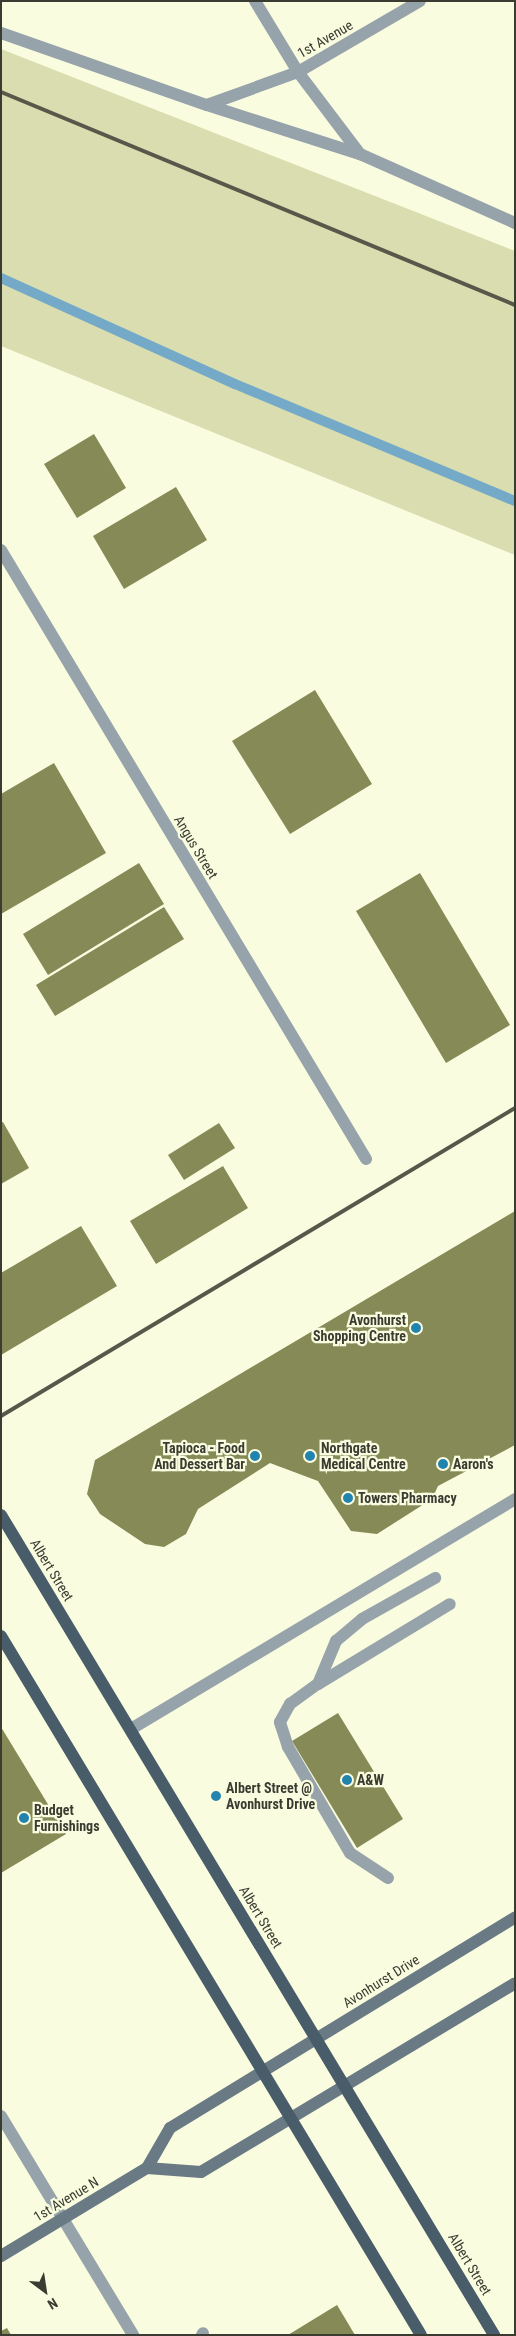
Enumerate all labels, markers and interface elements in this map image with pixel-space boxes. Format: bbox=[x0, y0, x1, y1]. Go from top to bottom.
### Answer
street label: 1st Avenue bbox=[294, 16, 356, 62]
street label: Angus Street bbox=[171, 812, 221, 882]
place label: Avonhurst Shopping Centre bbox=[313, 1312, 406, 1344]
marker: Avonhurst Shopping Centre bbox=[410, 1322, 422, 1334]
place label: Tapioca - Food And Dessert Bar bbox=[154, 1440, 245, 1472]
place label: Northgate Medical Centre bbox=[321, 1440, 406, 1472]
marker: Northgate Medical Centre bbox=[303, 1449, 317, 1463]
marker: Tapioca - Food And Dessert Bar bbox=[249, 1450, 261, 1462]
place label: Aaron's bbox=[453, 1456, 494, 1472]
marker: Aaron's bbox=[437, 1458, 449, 1470]
place label: Towers Pharmacy bbox=[358, 1490, 457, 1506]
marker: Towers Pharmacy bbox=[342, 1492, 354, 1504]
street label: Albert Street bbox=[27, 1536, 77, 1604]
place label: A&W bbox=[357, 1772, 384, 1788]
marker: A&W bbox=[341, 1774, 353, 1786]
place label: Albert Street @ Avonhurst Drive bbox=[226, 1780, 315, 1812]
marker: Albert Street @ Avonhurst Drive bbox=[210, 1790, 222, 1802]
place label: Budget Furnishings bbox=[34, 1802, 100, 1834]
marker: Budget Furnishings bbox=[18, 1812, 30, 1824]
street label: Albert Street bbox=[236, 1883, 286, 1951]
street label: Avonhurst Drive bbox=[340, 1951, 422, 2011]
street label: 1st Avenue N bbox=[30, 2173, 102, 2225]
street label: Albert Street bbox=[445, 2230, 495, 2298]
north arrow bbox=[20, 2266, 70, 2316]
text: N bbox=[45, 2295, 61, 2313]

